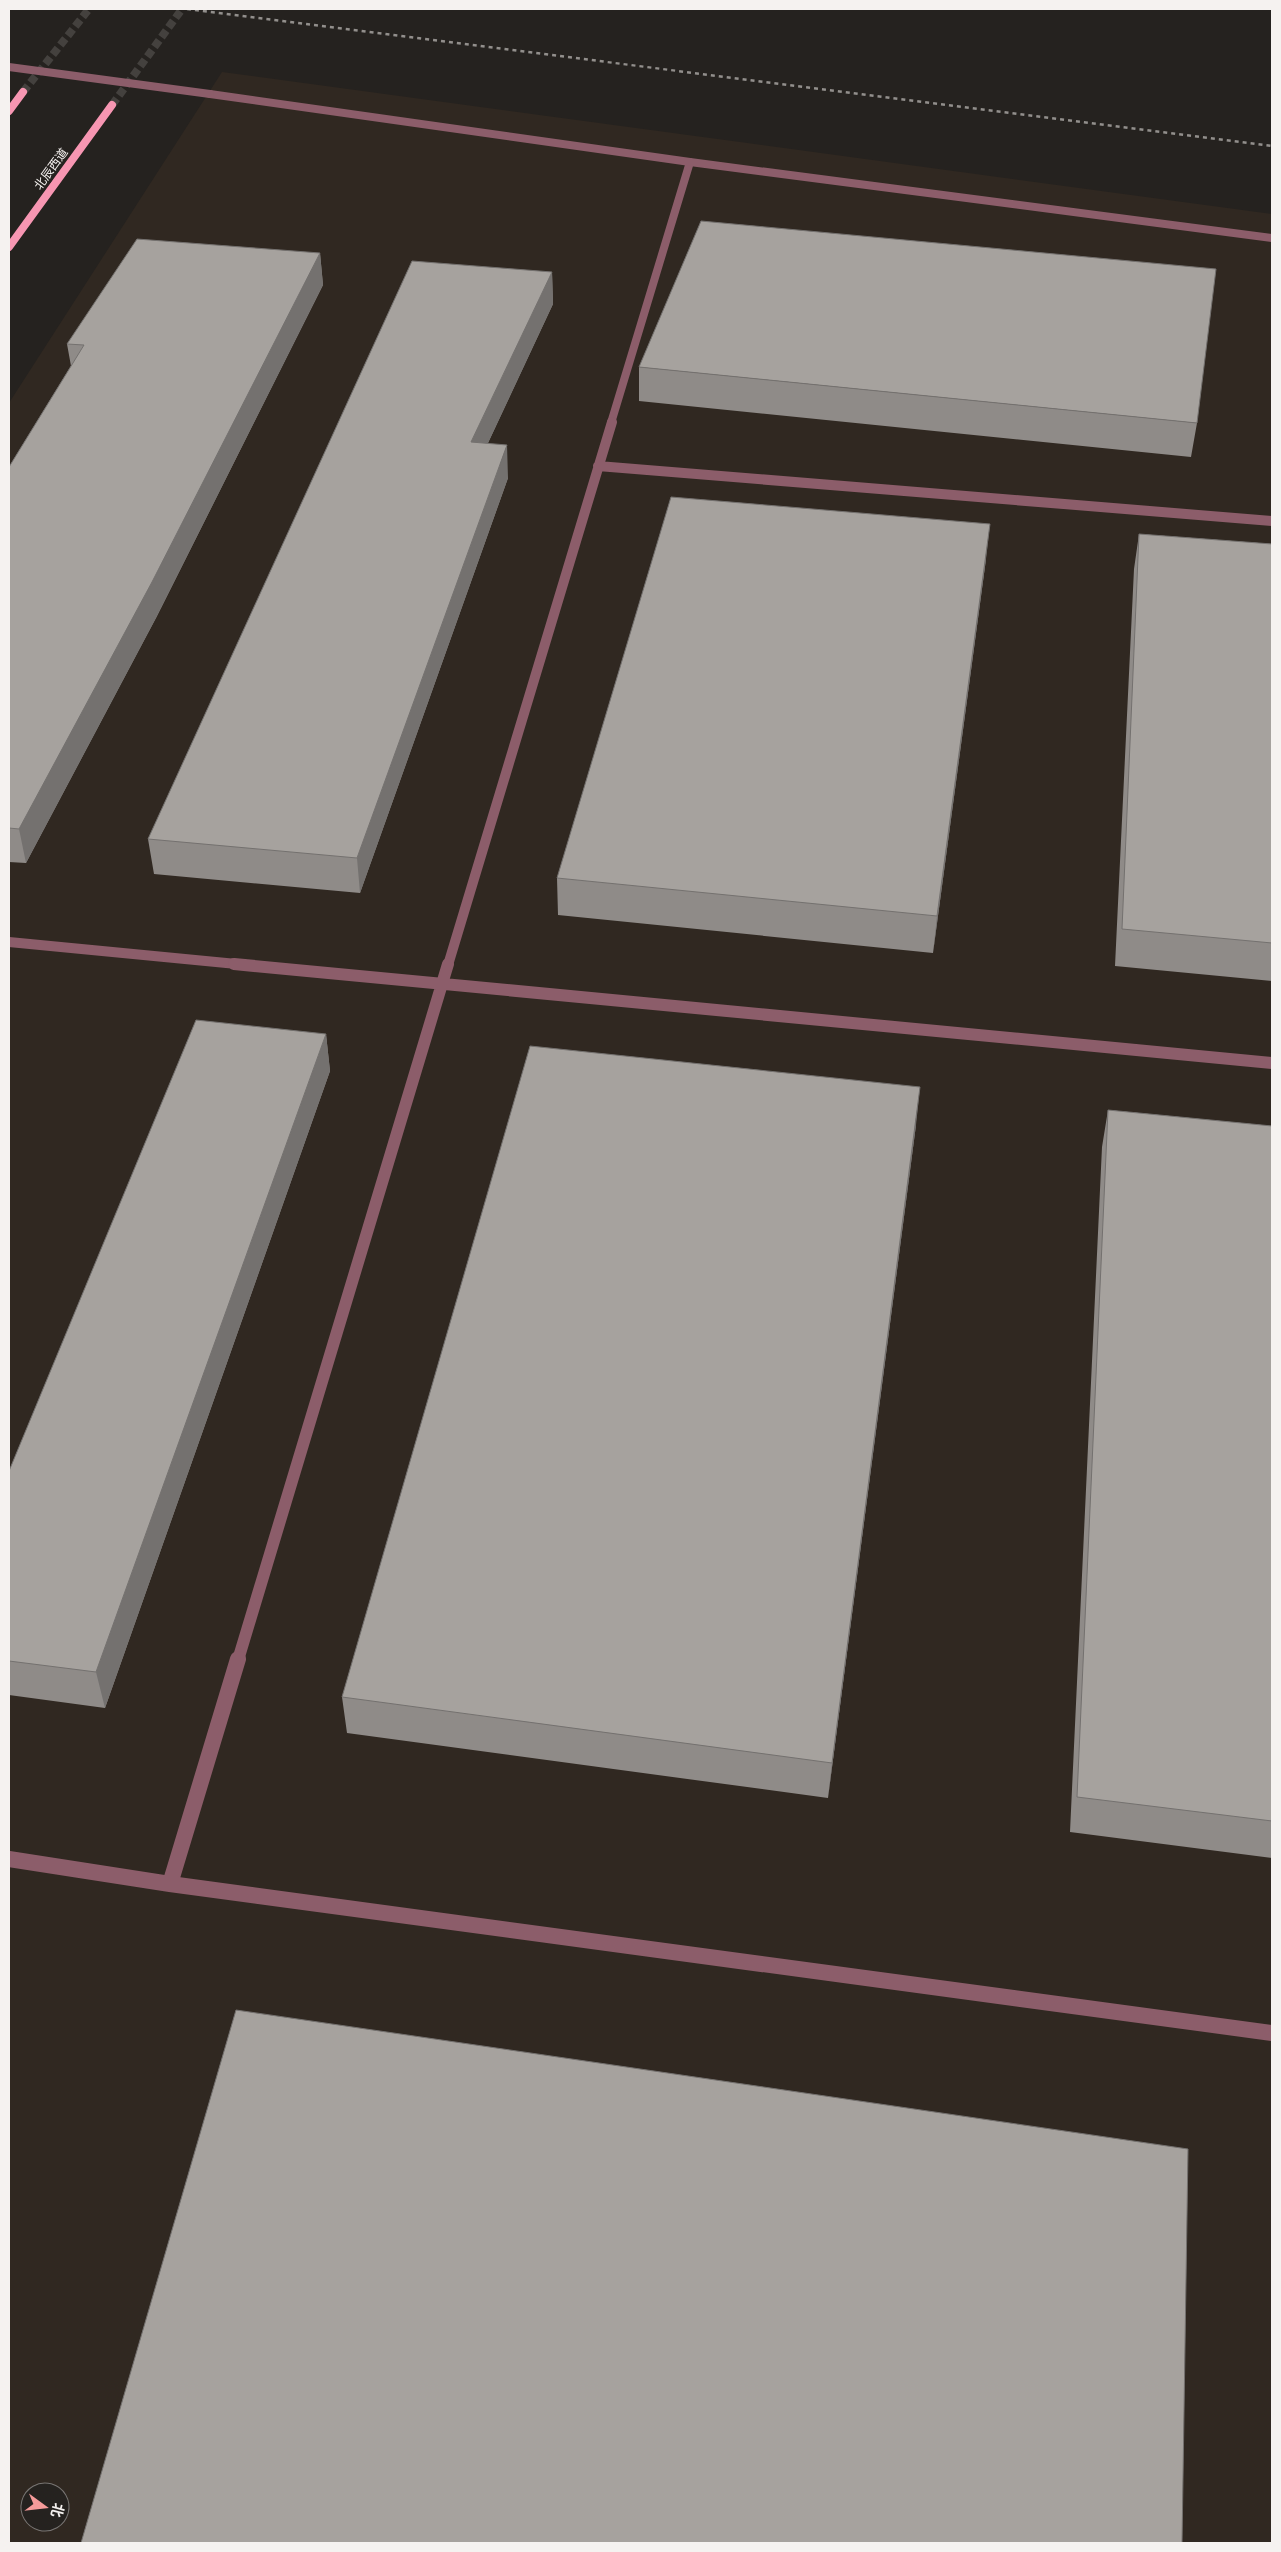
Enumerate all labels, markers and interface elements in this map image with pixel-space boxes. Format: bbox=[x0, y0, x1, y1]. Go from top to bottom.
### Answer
street label: 北辰西道 bbox=[31, 145, 71, 193]
north arrow bbox=[20, 2482, 70, 2532]
text: 北 bbox=[48, 2502, 67, 2519]

